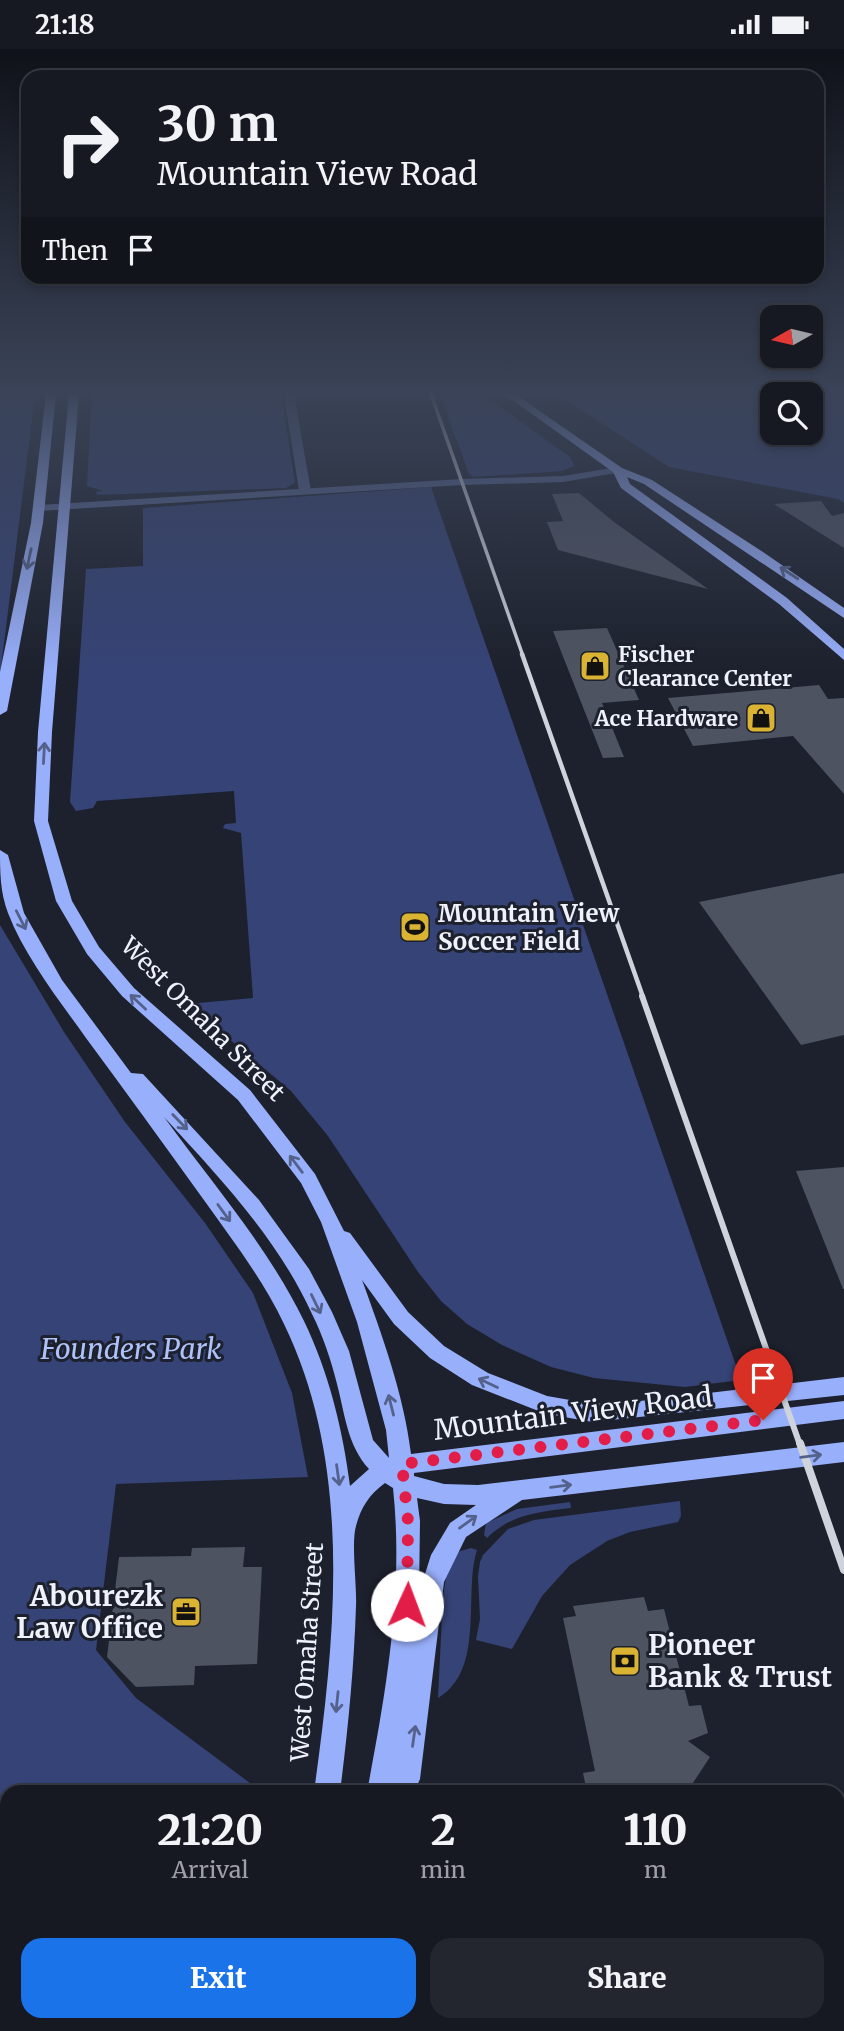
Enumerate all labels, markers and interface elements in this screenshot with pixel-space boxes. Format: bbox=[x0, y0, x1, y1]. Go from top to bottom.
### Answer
text: 21:18 bbox=[35, 8, 95, 41]
text: 30 m bbox=[157, 93, 278, 154]
icon: right bbox=[42, 98, 133, 189]
text: Mountain View Road bbox=[157, 154, 477, 194]
icon: arrive bbox=[122, 231, 160, 269]
text: Then bbox=[42, 234, 108, 267]
north arrow bbox=[760, 305, 822, 367]
map controls bbox=[760, 305, 823, 445]
button: search bbox=[760, 382, 823, 445]
one-way arrow bbox=[22, 547, 36, 570]
one-way arrow bbox=[780, 566, 800, 580]
place label: Fischer Clearance Center bbox=[618, 641, 792, 692]
shop icon: Fischer Clearance Center bbox=[578, 649, 612, 683]
shop icon: Ace Hardware bbox=[744, 701, 778, 735]
place label: Ace Hardware bbox=[594, 705, 738, 732]
one-way arrow bbox=[38, 742, 51, 765]
place label: Mountain View Soccer Field bbox=[438, 898, 619, 957]
one-way arrow bbox=[14, 909, 28, 930]
sports icon: Mountain View Soccer Field bbox=[398, 910, 432, 944]
street label: West Omaha Street bbox=[114, 930, 292, 1108]
one-way arrow bbox=[130, 993, 147, 1010]
one-way arrow bbox=[171, 1114, 188, 1131]
one-way arrow bbox=[289, 1155, 303, 1174]
one-way arrow bbox=[217, 1203, 231, 1222]
one-way arrow bbox=[309, 1293, 323, 1314]
park label: Founders Park bbox=[39, 1331, 222, 1367]
pin bbox=[733, 1348, 793, 1420]
icon: arrive bbox=[744, 1359, 782, 1397]
one-way arrow bbox=[478, 1375, 499, 1389]
street label: Mountain View Road bbox=[432, 1378, 714, 1448]
one-way arrow bbox=[384, 1394, 397, 1417]
one-way arrow bbox=[799, 1450, 822, 1463]
one-way arrow bbox=[332, 1463, 345, 1486]
one-way arrow bbox=[549, 1480, 572, 1493]
one-way arrow bbox=[459, 1515, 478, 1530]
street label: West Omaha Street bbox=[284, 1541, 330, 1764]
position arrow bbox=[370, 1568, 444, 1642]
place label: Abourezk Law Office bbox=[16, 1578, 164, 1646]
office icon: Abourezk Law Office bbox=[169, 1595, 203, 1629]
place label: Pioneer Bank & Trust bbox=[648, 1627, 832, 1695]
bank icon: Pioneer Bank & Trust bbox=[608, 1644, 642, 1678]
one-way arrow bbox=[330, 1690, 343, 1713]
one-way arrow bbox=[408, 1726, 421, 1748]
text: 21:20 bbox=[157, 1804, 263, 1856]
text: 2 bbox=[431, 1804, 455, 1856]
text: 110 bbox=[623, 1804, 688, 1856]
text: Arrival bbox=[172, 1855, 249, 1884]
text: min bbox=[420, 1855, 466, 1884]
text: m bbox=[644, 1855, 667, 1884]
button: Exit bbox=[21, 1938, 416, 2018]
button: Share bbox=[430, 1938, 824, 2018]

